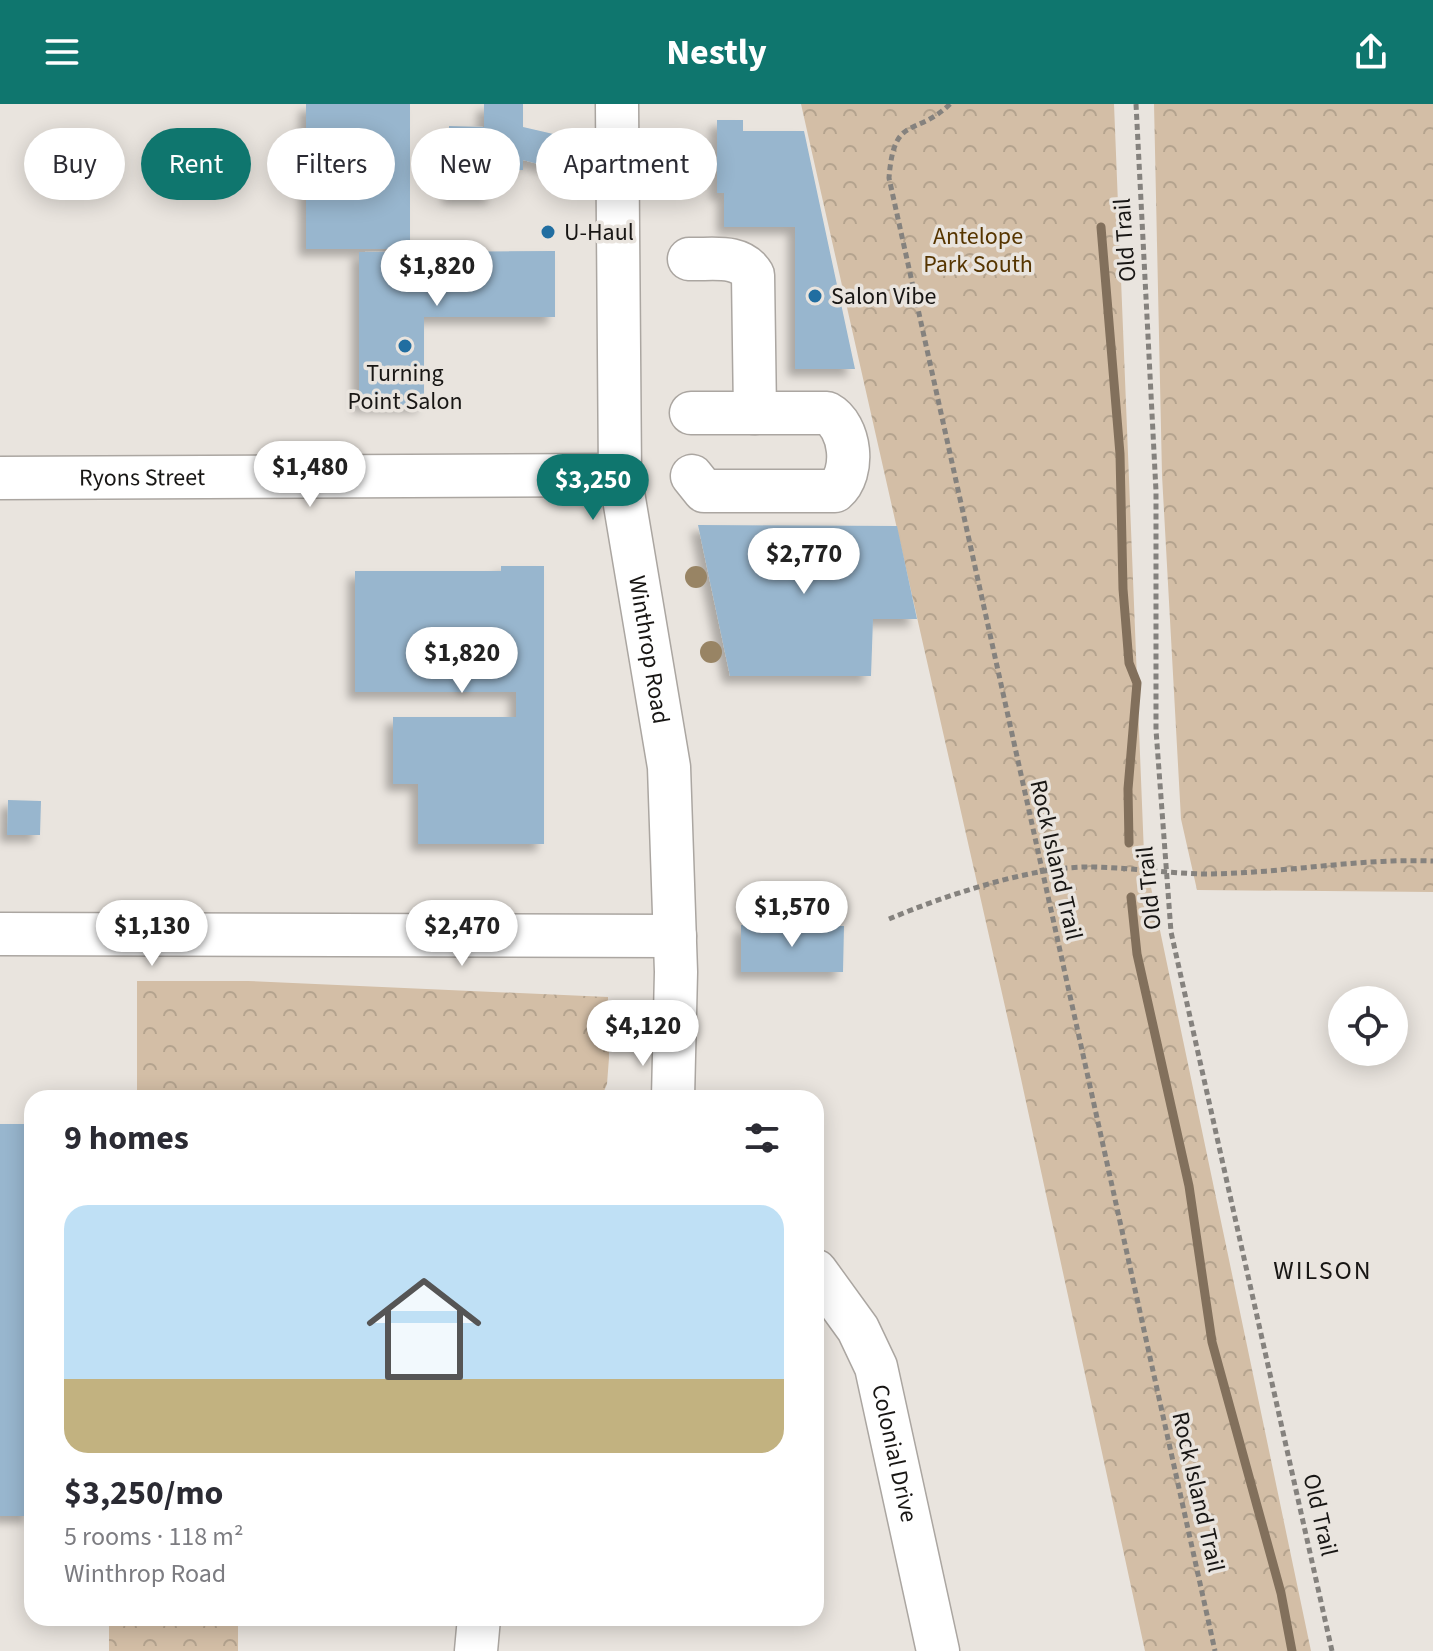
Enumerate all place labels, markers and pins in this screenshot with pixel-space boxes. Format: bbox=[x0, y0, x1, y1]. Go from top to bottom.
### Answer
place label: U-Haul bbox=[564, 215, 634, 250]
marker: U-Haul bbox=[539, 223, 557, 241]
pin: $1,820 bbox=[372, 240, 502, 308]
place label: Salon Vibe bbox=[831, 279, 936, 314]
marker: Salon Vibe bbox=[806, 287, 824, 305]
marker: Turning Point Salon bbox=[396, 337, 414, 355]
place label: Turning Point Salon bbox=[347, 356, 463, 419]
pin: $1,480 bbox=[245, 441, 375, 509]
pin: $3,250 bbox=[528, 454, 658, 522]
pin: $2,770 bbox=[739, 528, 869, 596]
pin: $1,820 bbox=[397, 627, 527, 695]
pin: $1,570 bbox=[727, 881, 857, 949]
pin: $1,130 bbox=[87, 900, 217, 968]
pin: $2,470 bbox=[397, 900, 527, 968]
pin: $4,120 bbox=[578, 1000, 708, 1068]

